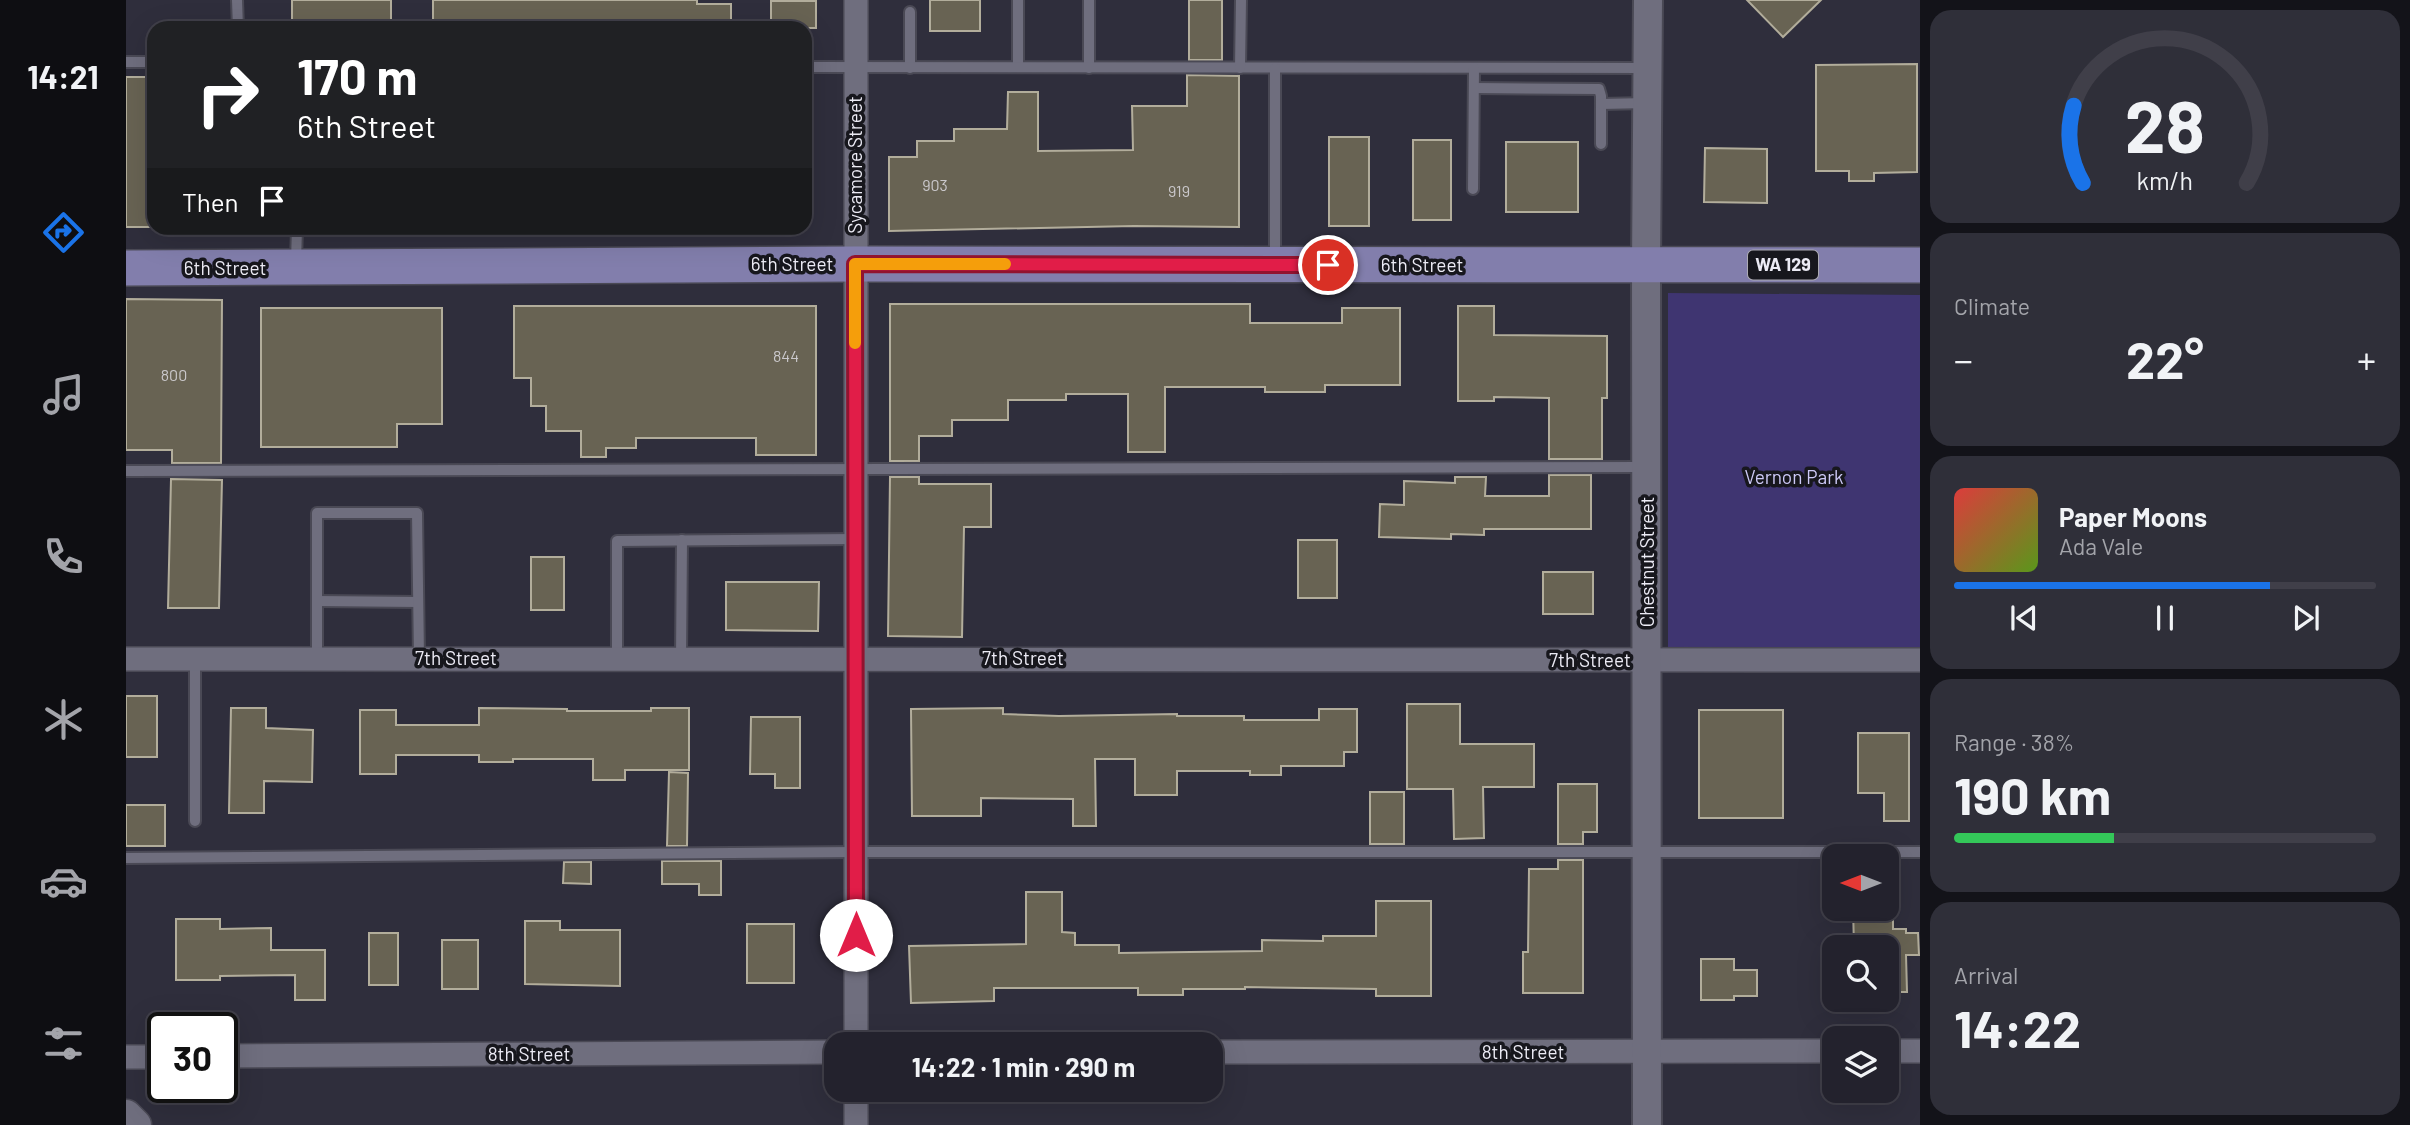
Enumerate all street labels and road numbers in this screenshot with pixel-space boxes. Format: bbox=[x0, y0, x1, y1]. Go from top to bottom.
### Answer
street label: Sycamore Street bbox=[843, 96, 866, 234]
road number: WA 129 bbox=[1748, 250, 1818, 279]
street label: 6th Street bbox=[751, 252, 833, 275]
street label: 6th Street bbox=[1381, 253, 1463, 276]
street label: 6th Street bbox=[184, 256, 266, 279]
street label: Chestnut Street bbox=[1635, 497, 1658, 627]
street label: 7th Street bbox=[415, 646, 497, 669]
street label: 7th Street bbox=[982, 646, 1064, 669]
street label: 7th Street bbox=[1549, 648, 1631, 671]
street label: 8th Street bbox=[1482, 1040, 1564, 1063]
street label: 8th Street bbox=[488, 1042, 570, 1065]

